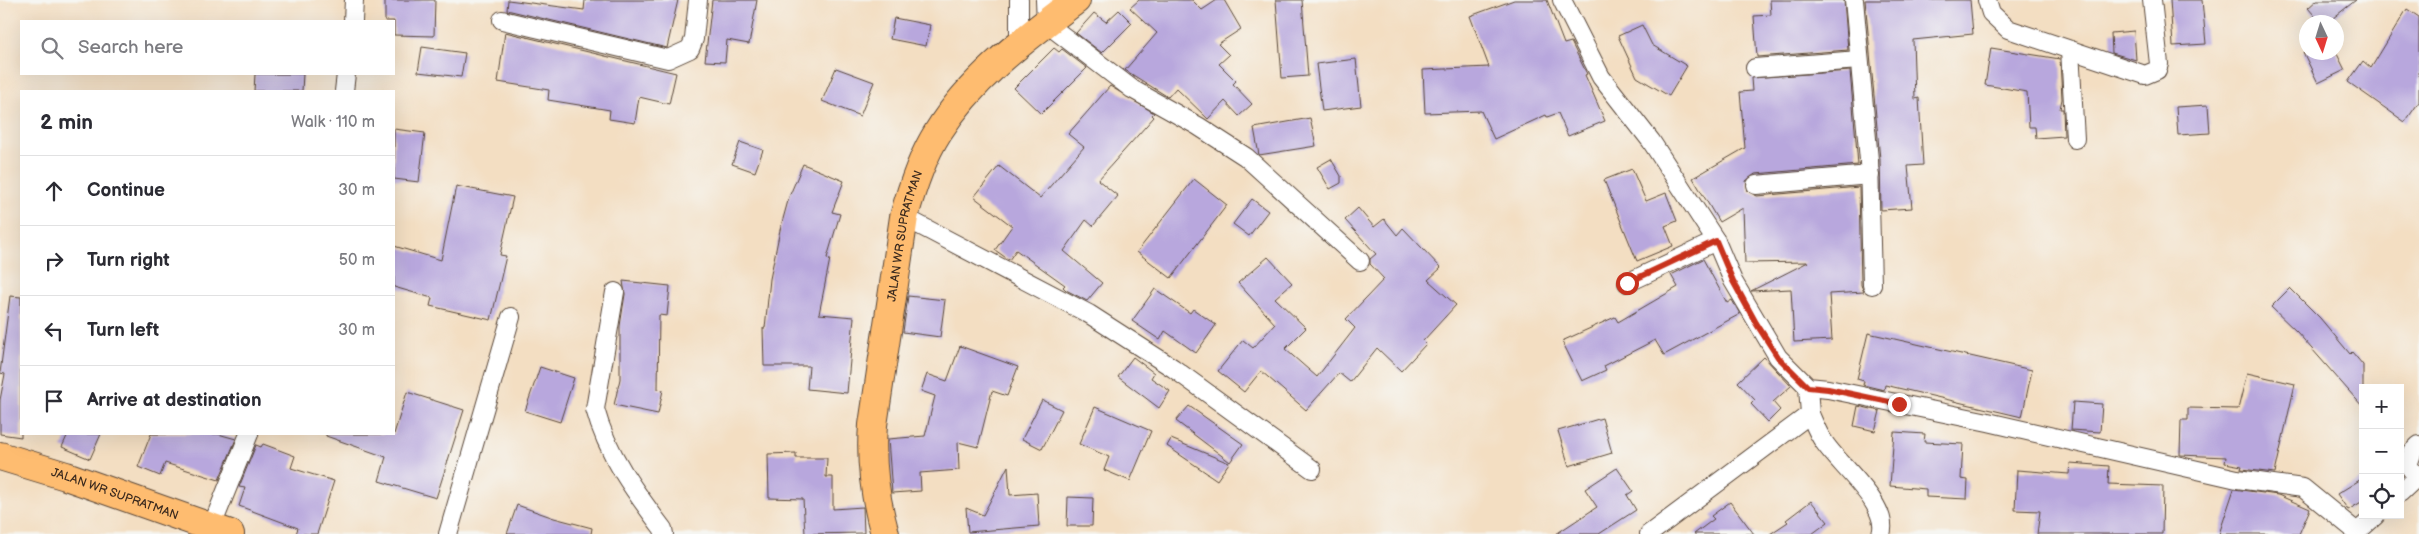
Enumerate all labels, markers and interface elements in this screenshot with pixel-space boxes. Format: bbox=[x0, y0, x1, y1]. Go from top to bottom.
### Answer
north arrow bbox=[2299, 15, 2344, 60]
search box bbox=[20, 20, 395, 75]
icon: search bbox=[38, 34, 66, 62]
text: Search here bbox=[78, 36, 183, 59]
text: 2 min bbox=[40, 110, 93, 135]
text: Walk · 110 m bbox=[291, 113, 375, 132]
street label: JALAN WR SUPRATMAN bbox=[884, 168, 926, 303]
icon: ahead bbox=[40, 177, 68, 205]
text: Continue bbox=[87, 179, 165, 202]
text: 30 m bbox=[338, 181, 375, 200]
icon: right bbox=[40, 247, 68, 275]
text: Turn right bbox=[87, 249, 170, 272]
text: 50 m bbox=[339, 251, 375, 270]
route start bbox=[1616, 272, 1639, 295]
icon: left bbox=[40, 317, 68, 345]
text: Turn left bbox=[87, 319, 159, 342]
text: 30 m bbox=[338, 321, 375, 340]
map controls bbox=[2359, 384, 2404, 519]
button: + bbox=[2359, 384, 2404, 429]
icon: arrive bbox=[40, 387, 68, 415]
text: Arrive at destination bbox=[87, 389, 262, 412]
route end bbox=[1888, 393, 1911, 416]
button: − bbox=[2359, 429, 2404, 474]
street label: JALAN WR SUPRATMAN bbox=[50, 465, 181, 523]
button: locate bbox=[2359, 474, 2404, 519]

